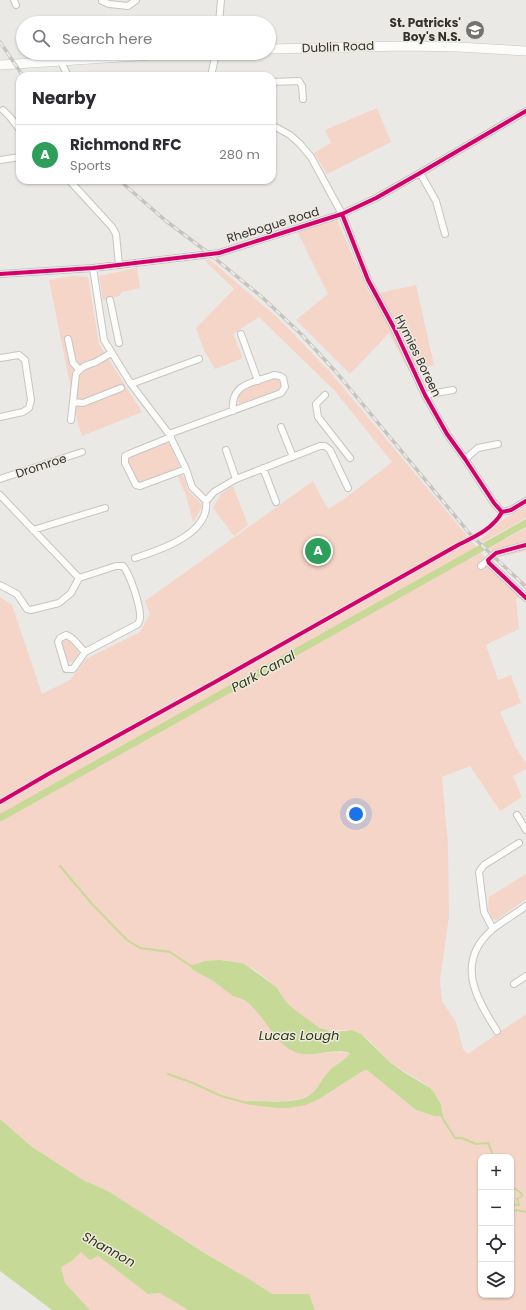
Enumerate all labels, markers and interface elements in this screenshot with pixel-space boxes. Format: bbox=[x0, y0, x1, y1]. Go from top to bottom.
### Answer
place label: St. Patricks' Boy's N.S. bbox=[390, 14, 461, 45]
search box bbox=[16, 16, 276, 60]
school or university icon: St. Patricks' Boy's N.S. bbox=[464, 19, 486, 41]
icon: search bbox=[30, 27, 52, 49]
text: Search here bbox=[62, 28, 152, 49]
street label: Dublin Road bbox=[302, 37, 374, 56]
text: Nearby bbox=[32, 86, 96, 110]
text: Richmond RFC bbox=[70, 134, 182, 155]
text: A bbox=[40, 145, 50, 164]
text: 280 m bbox=[219, 145, 260, 164]
text: Sports bbox=[70, 156, 111, 175]
street label: Rhebogue Road bbox=[225, 202, 321, 247]
street label: Hymies Boreen bbox=[391, 312, 446, 400]
street label: Dromroe bbox=[13, 449, 68, 482]
pin: A bbox=[305, 536, 331, 566]
water label: Park Canal bbox=[228, 646, 300, 697]
your location bbox=[346, 804, 366, 824]
water label: Lucas Lough bbox=[259, 1026, 339, 1045]
map controls bbox=[478, 1154, 514, 1298]
button: + bbox=[478, 1154, 514, 1190]
button: − bbox=[478, 1190, 514, 1226]
button: locate bbox=[478, 1226, 514, 1262]
water label: Shannon bbox=[79, 1227, 139, 1272]
button: layers bbox=[478, 1262, 514, 1298]

